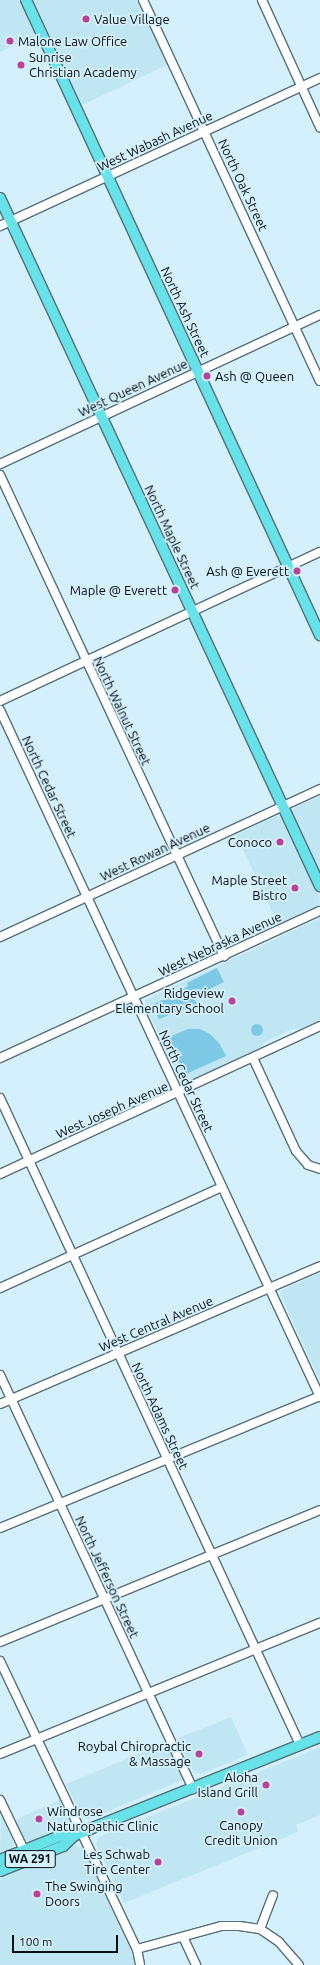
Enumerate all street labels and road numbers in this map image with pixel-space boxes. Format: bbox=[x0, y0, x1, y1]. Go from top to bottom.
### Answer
street label: West Wabash Avenue bbox=[95, 107, 215, 175]
street label: North Oak Street bbox=[215, 136, 271, 234]
street label: North Ash Street bbox=[157, 264, 213, 360]
street label: West Queen Avenue bbox=[76, 356, 190, 420]
street label: North Maple Street bbox=[141, 483, 203, 591]
street label: North Walnut Street bbox=[90, 654, 154, 768]
street label: North Cedar Street bbox=[18, 733, 80, 841]
street label: West Rowan Avenue bbox=[98, 820, 212, 884]
street label: West Nebraska Avenue bbox=[156, 909, 284, 979]
street label: North Cedar Street bbox=[155, 1027, 217, 1135]
street label: West Joseph Avenue bbox=[53, 1078, 171, 1142]
street label: West Central Avenue bbox=[97, 1293, 215, 1355]
street label: North Adams Street bbox=[128, 1360, 192, 1472]
street label: North Jefferson Street bbox=[72, 1514, 142, 1640]
road number: WA 291 bbox=[4, 1849, 56, 1869]

